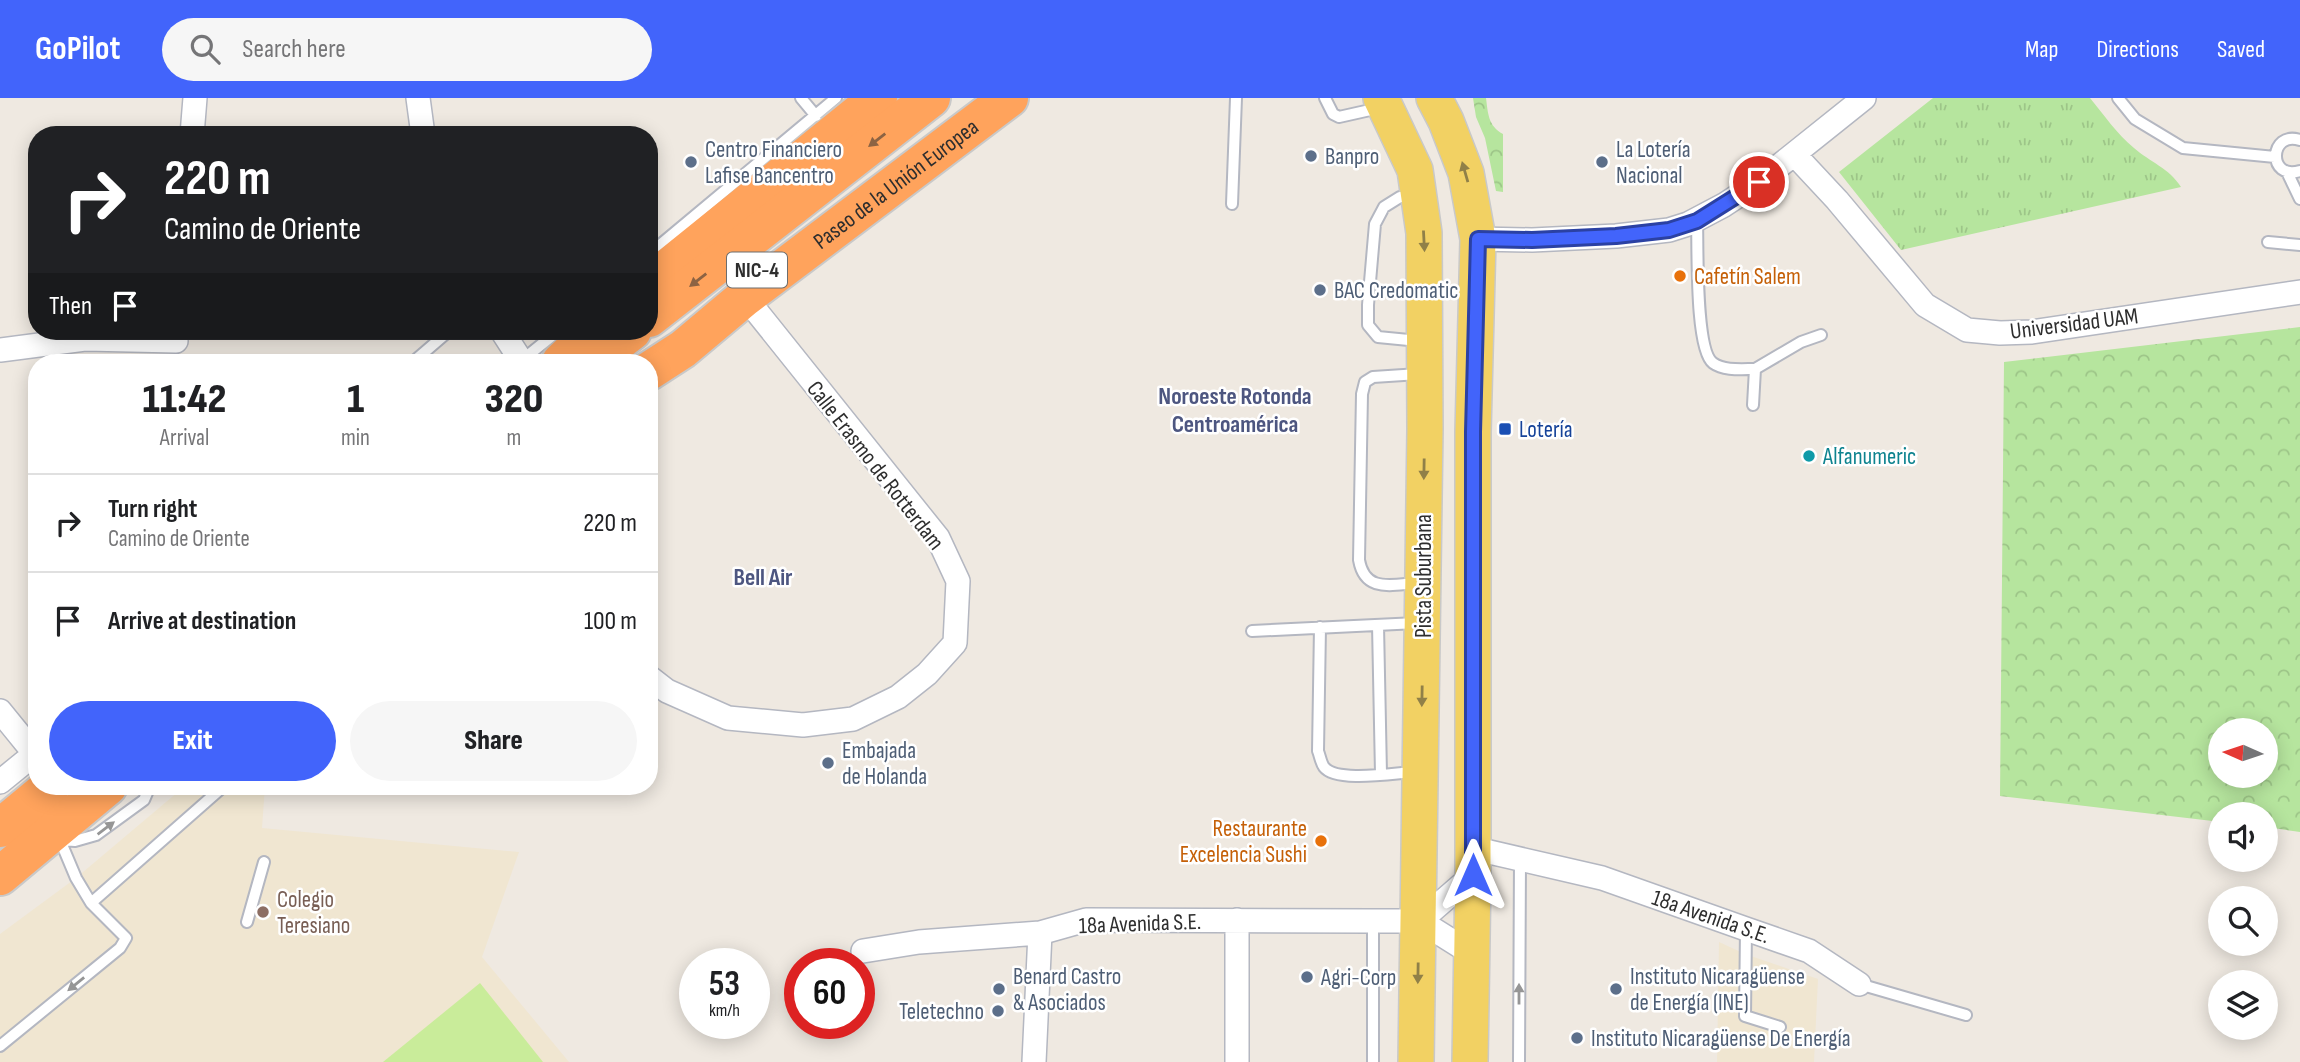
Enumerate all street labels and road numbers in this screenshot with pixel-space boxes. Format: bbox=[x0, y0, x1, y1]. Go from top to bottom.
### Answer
street label: Paseo de la Unión Europea bbox=[808, 113, 984, 256]
road number: NIC-4 bbox=[727, 252, 787, 288]
street label: Universidad UAM bbox=[2009, 302, 2140, 346]
street label: Calle Erasmo de Rotterdam bbox=[801, 376, 950, 556]
street label: Pista Suburbana bbox=[1410, 514, 1438, 638]
street label: 18a Avenida S.E. bbox=[1648, 884, 1773, 950]
street label: 18a Avenida S.E. bbox=[1078, 908, 1202, 940]

